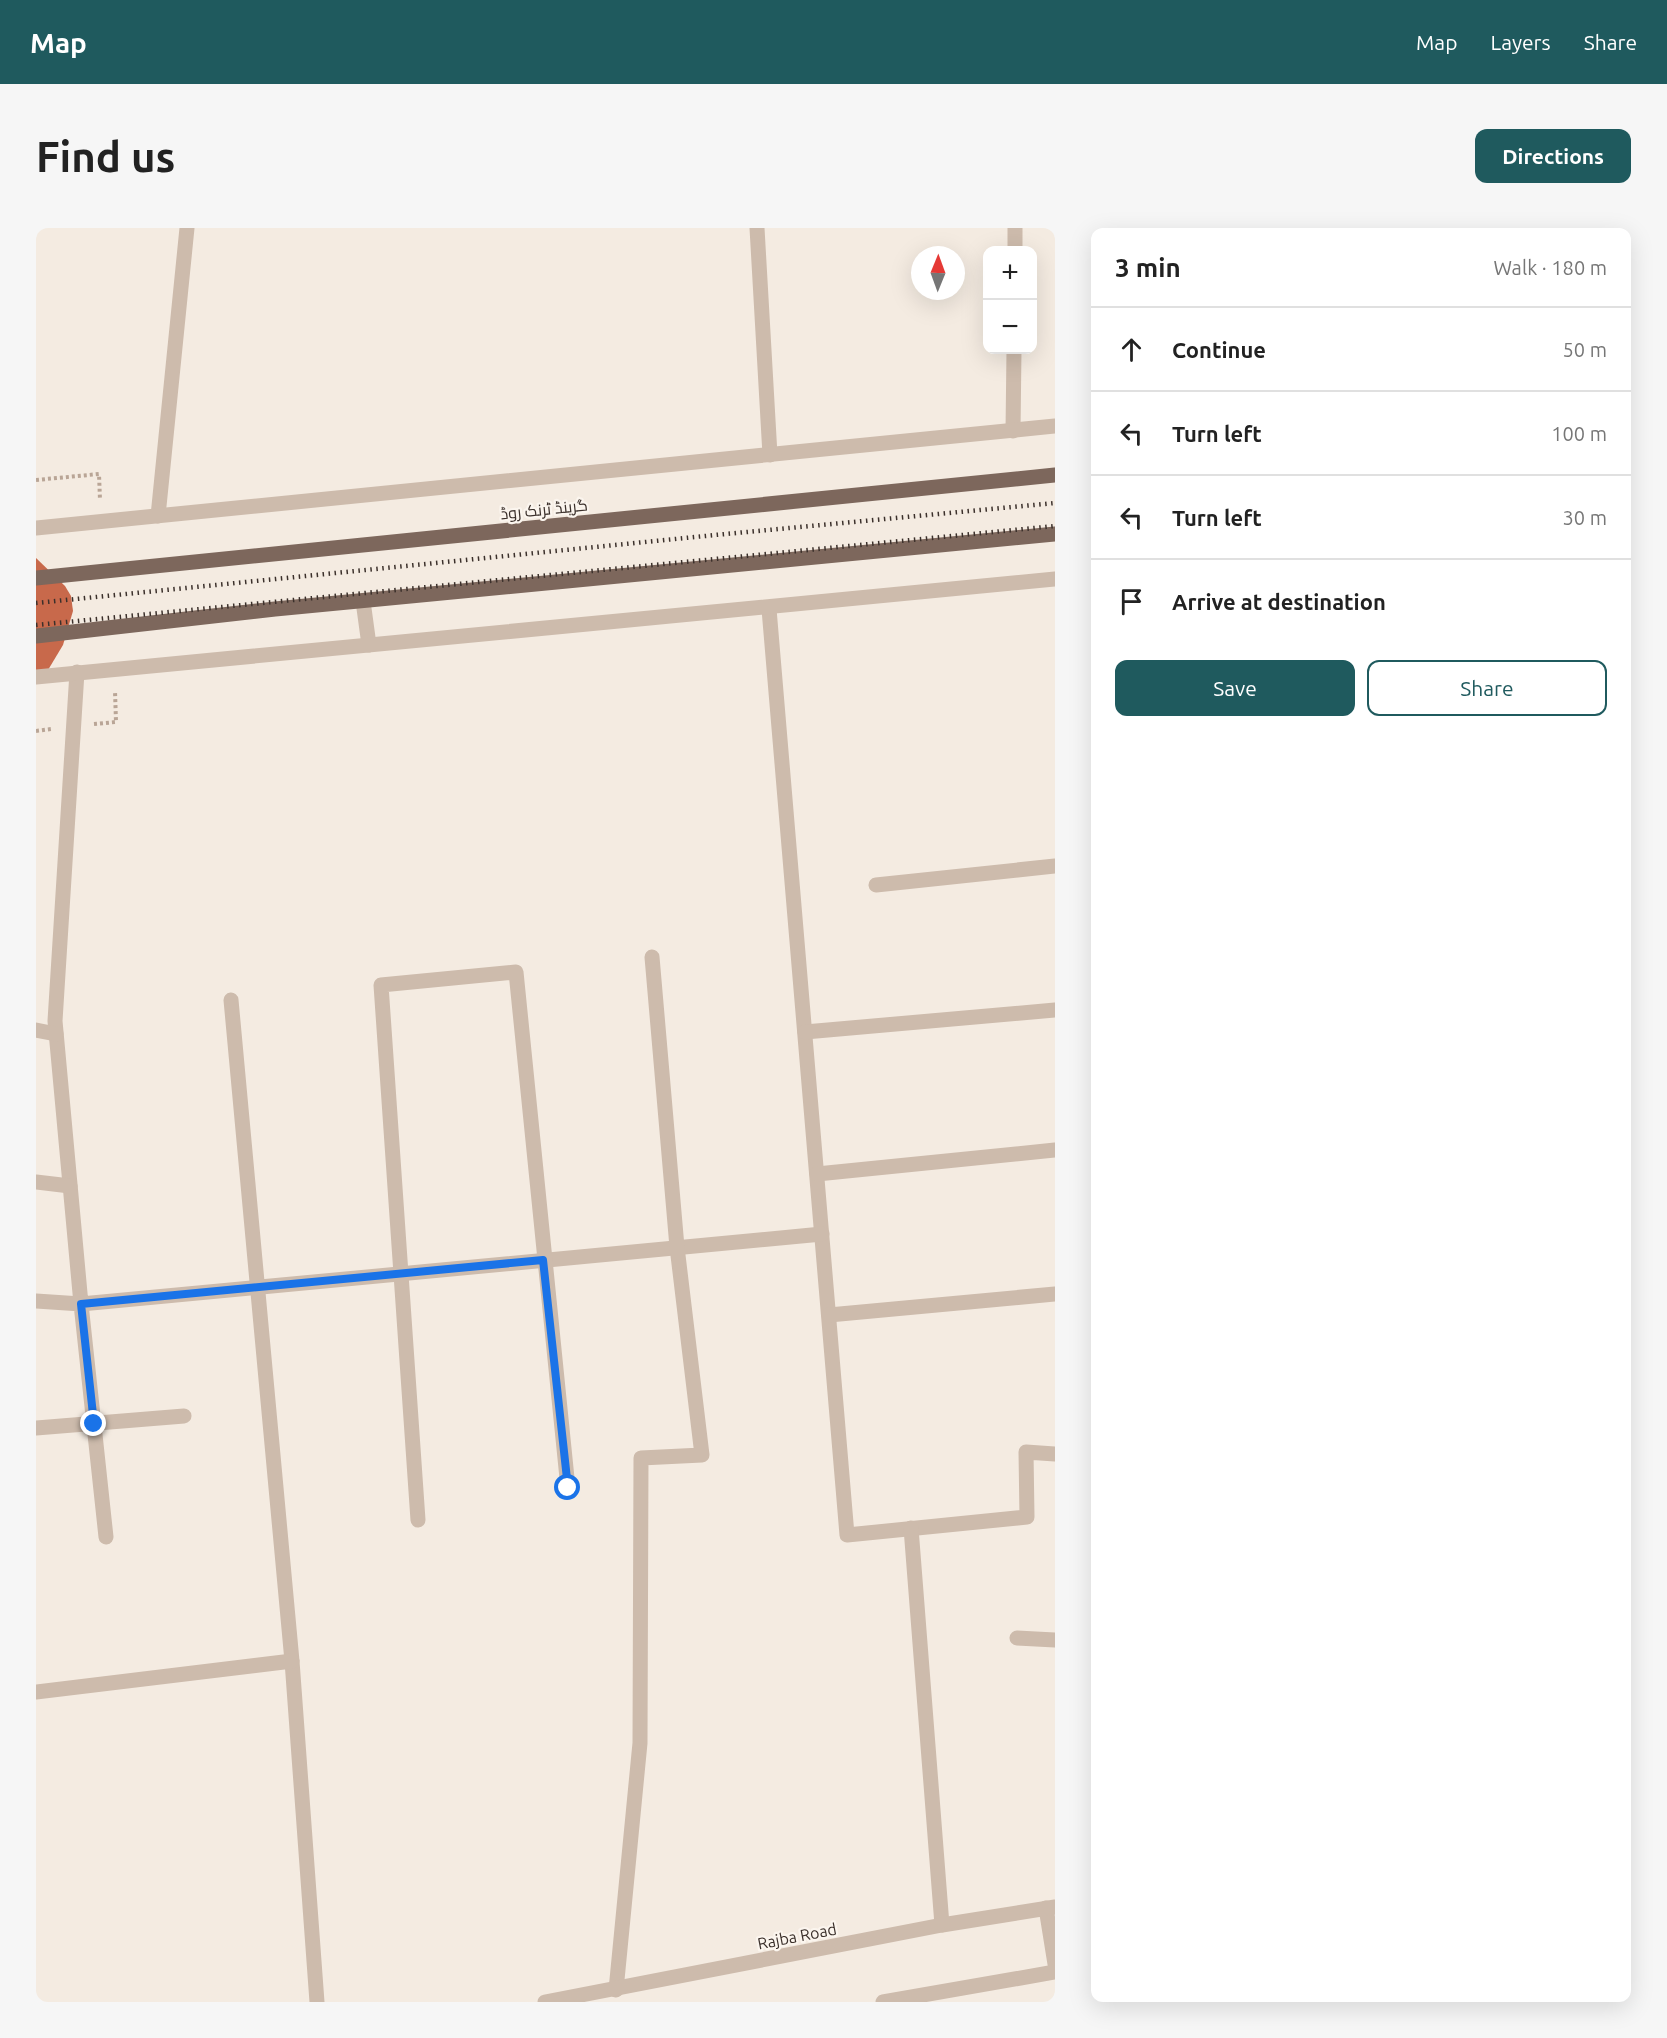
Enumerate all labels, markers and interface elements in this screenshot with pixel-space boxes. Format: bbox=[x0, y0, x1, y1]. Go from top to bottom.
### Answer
text: Map bbox=[30, 27, 87, 58]
text: Map bbox=[1416, 30, 1457, 54]
text: Layers bbox=[1490, 30, 1551, 54]
text: Share bbox=[1584, 30, 1637, 54]
button: Directions bbox=[1475, 129, 1631, 183]
text: Find us bbox=[36, 133, 175, 180]
north arrow bbox=[911, 246, 965, 300]
map controls bbox=[983, 246, 1037, 354]
button: + bbox=[983, 246, 1037, 300]
text: 3 min bbox=[1115, 253, 1181, 282]
text: Walk · 180 m bbox=[1494, 256, 1607, 279]
button: − bbox=[983, 300, 1037, 354]
icon: ahead bbox=[1115, 333, 1148, 366]
text: Continue bbox=[1172, 337, 1266, 362]
text: 50 m bbox=[1563, 338, 1607, 361]
icon: left bbox=[1115, 417, 1148, 450]
text: Turn left bbox=[1172, 421, 1262, 446]
text: 100 m bbox=[1551, 422, 1607, 445]
street label: گرینڈ ٹرنک روڈ bbox=[500, 495, 589, 524]
icon: left bbox=[1115, 501, 1148, 534]
text: Turn left bbox=[1172, 505, 1262, 530]
text: 30 m bbox=[1563, 506, 1607, 529]
icon: arrive bbox=[1115, 585, 1148, 618]
text: Arrive at destination bbox=[1172, 589, 1386, 614]
button: Save bbox=[1115, 660, 1355, 716]
button: Share bbox=[1367, 660, 1607, 716]
route end bbox=[80, 1410, 106, 1436]
route start bbox=[554, 1474, 580, 1500]
street label: Rajba Road bbox=[756, 1920, 838, 1952]

